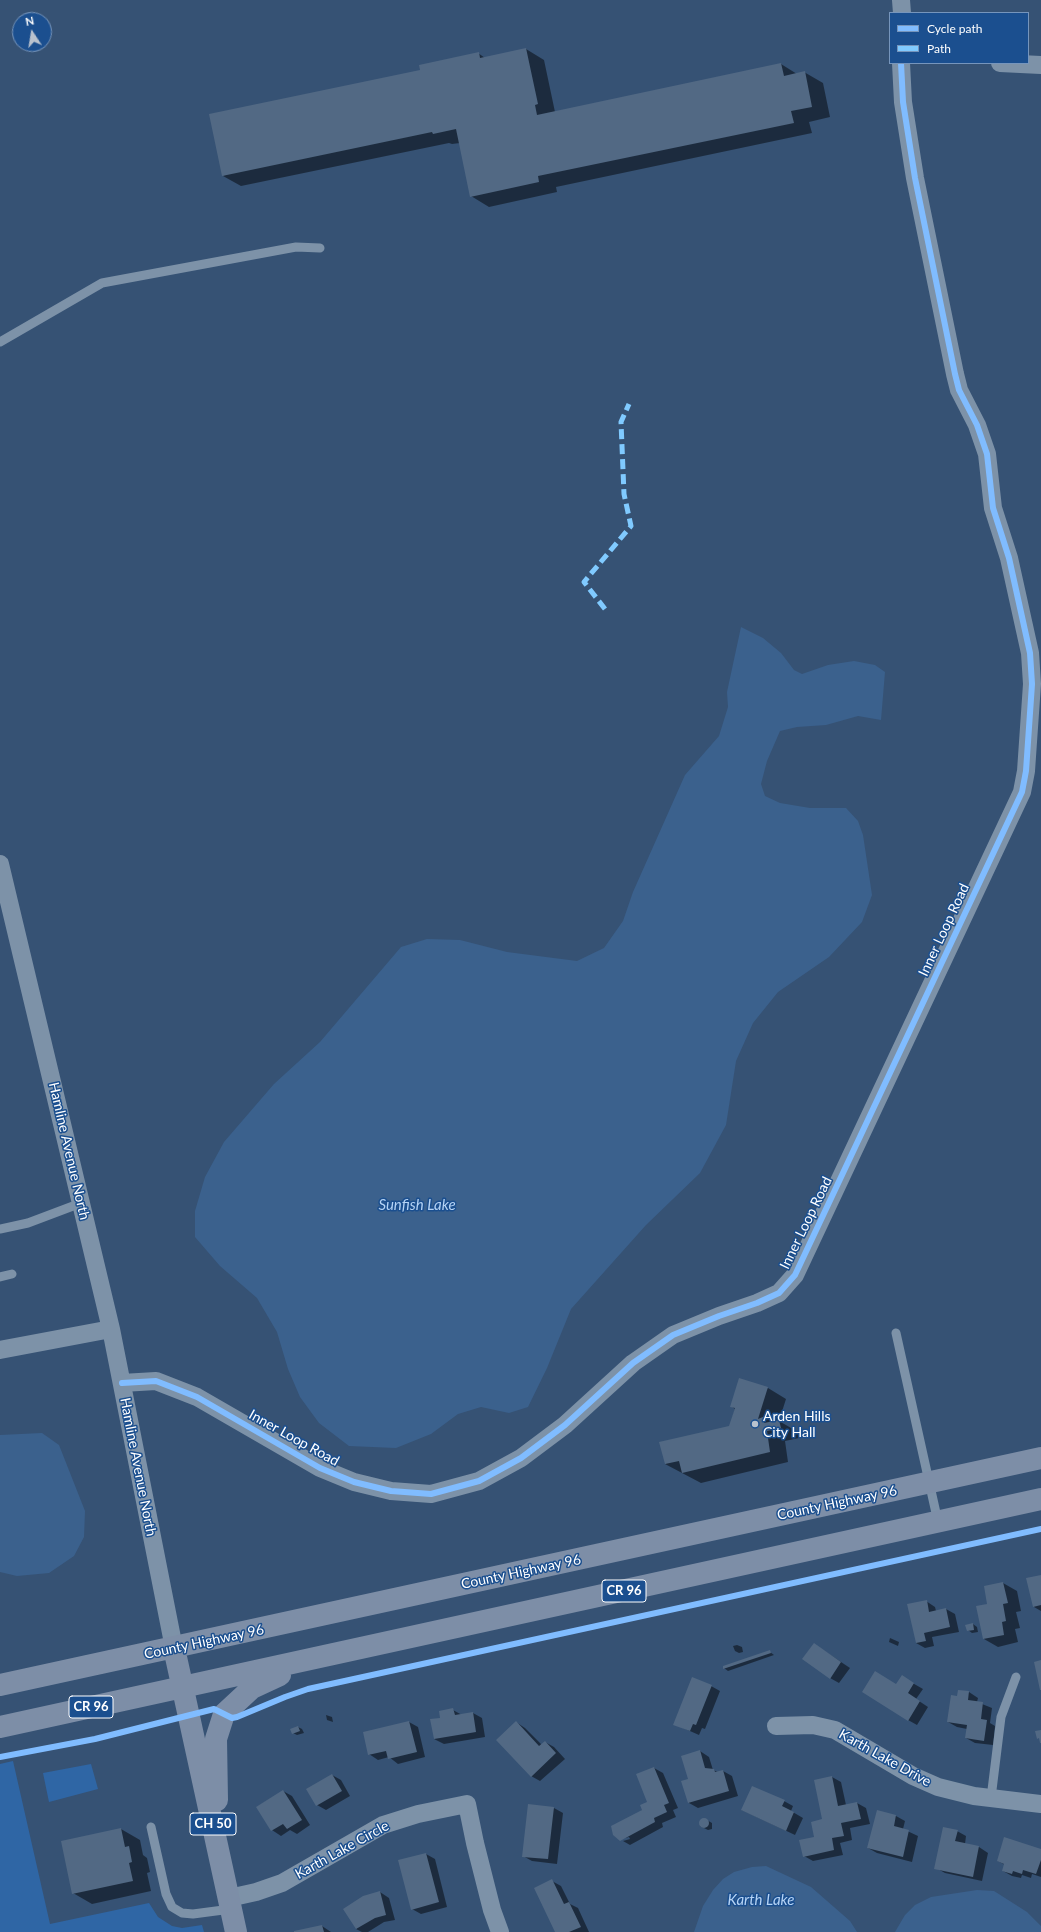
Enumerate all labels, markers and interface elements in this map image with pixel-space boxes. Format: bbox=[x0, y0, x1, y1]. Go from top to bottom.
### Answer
north arrow bbox=[12, 12, 52, 52]
legend bbox=[889, 12, 1029, 64]
text: N bbox=[24, 14, 35, 28]
text: Cycle path bbox=[927, 21, 982, 36]
text: Path bbox=[927, 41, 951, 56]
street label: Inner Loop Road bbox=[915, 881, 973, 979]
street label: Hamline Avenue North bbox=[45, 1081, 93, 1221]
street label: Inner Loop Road bbox=[776, 1174, 836, 1272]
water label: Sunfish Lake bbox=[378, 1196, 456, 1214]
street label: Hamline Avenue North bbox=[116, 1396, 160, 1538]
street label: Inner Loop Road bbox=[246, 1406, 342, 1470]
place label: Arden Hills City Hall bbox=[763, 1408, 831, 1440]
marker: Arden Hills City Hall bbox=[750, 1419, 760, 1429]
street label: County Highway 96 bbox=[775, 1482, 899, 1524]
street label: County Highway 96 bbox=[459, 1551, 583, 1593]
road number: CR 96 bbox=[602, 1580, 646, 1602]
street label: County Highway 96 bbox=[142, 1621, 266, 1663]
road number: CR 96 bbox=[69, 1696, 113, 1718]
street label: Karth Lake Drive bbox=[836, 1726, 934, 1790]
road number: CH 50 bbox=[190, 1813, 236, 1835]
street label: Karth Lake Circle bbox=[292, 1817, 392, 1883]
water label: Karth Lake bbox=[728, 1891, 794, 1909]

